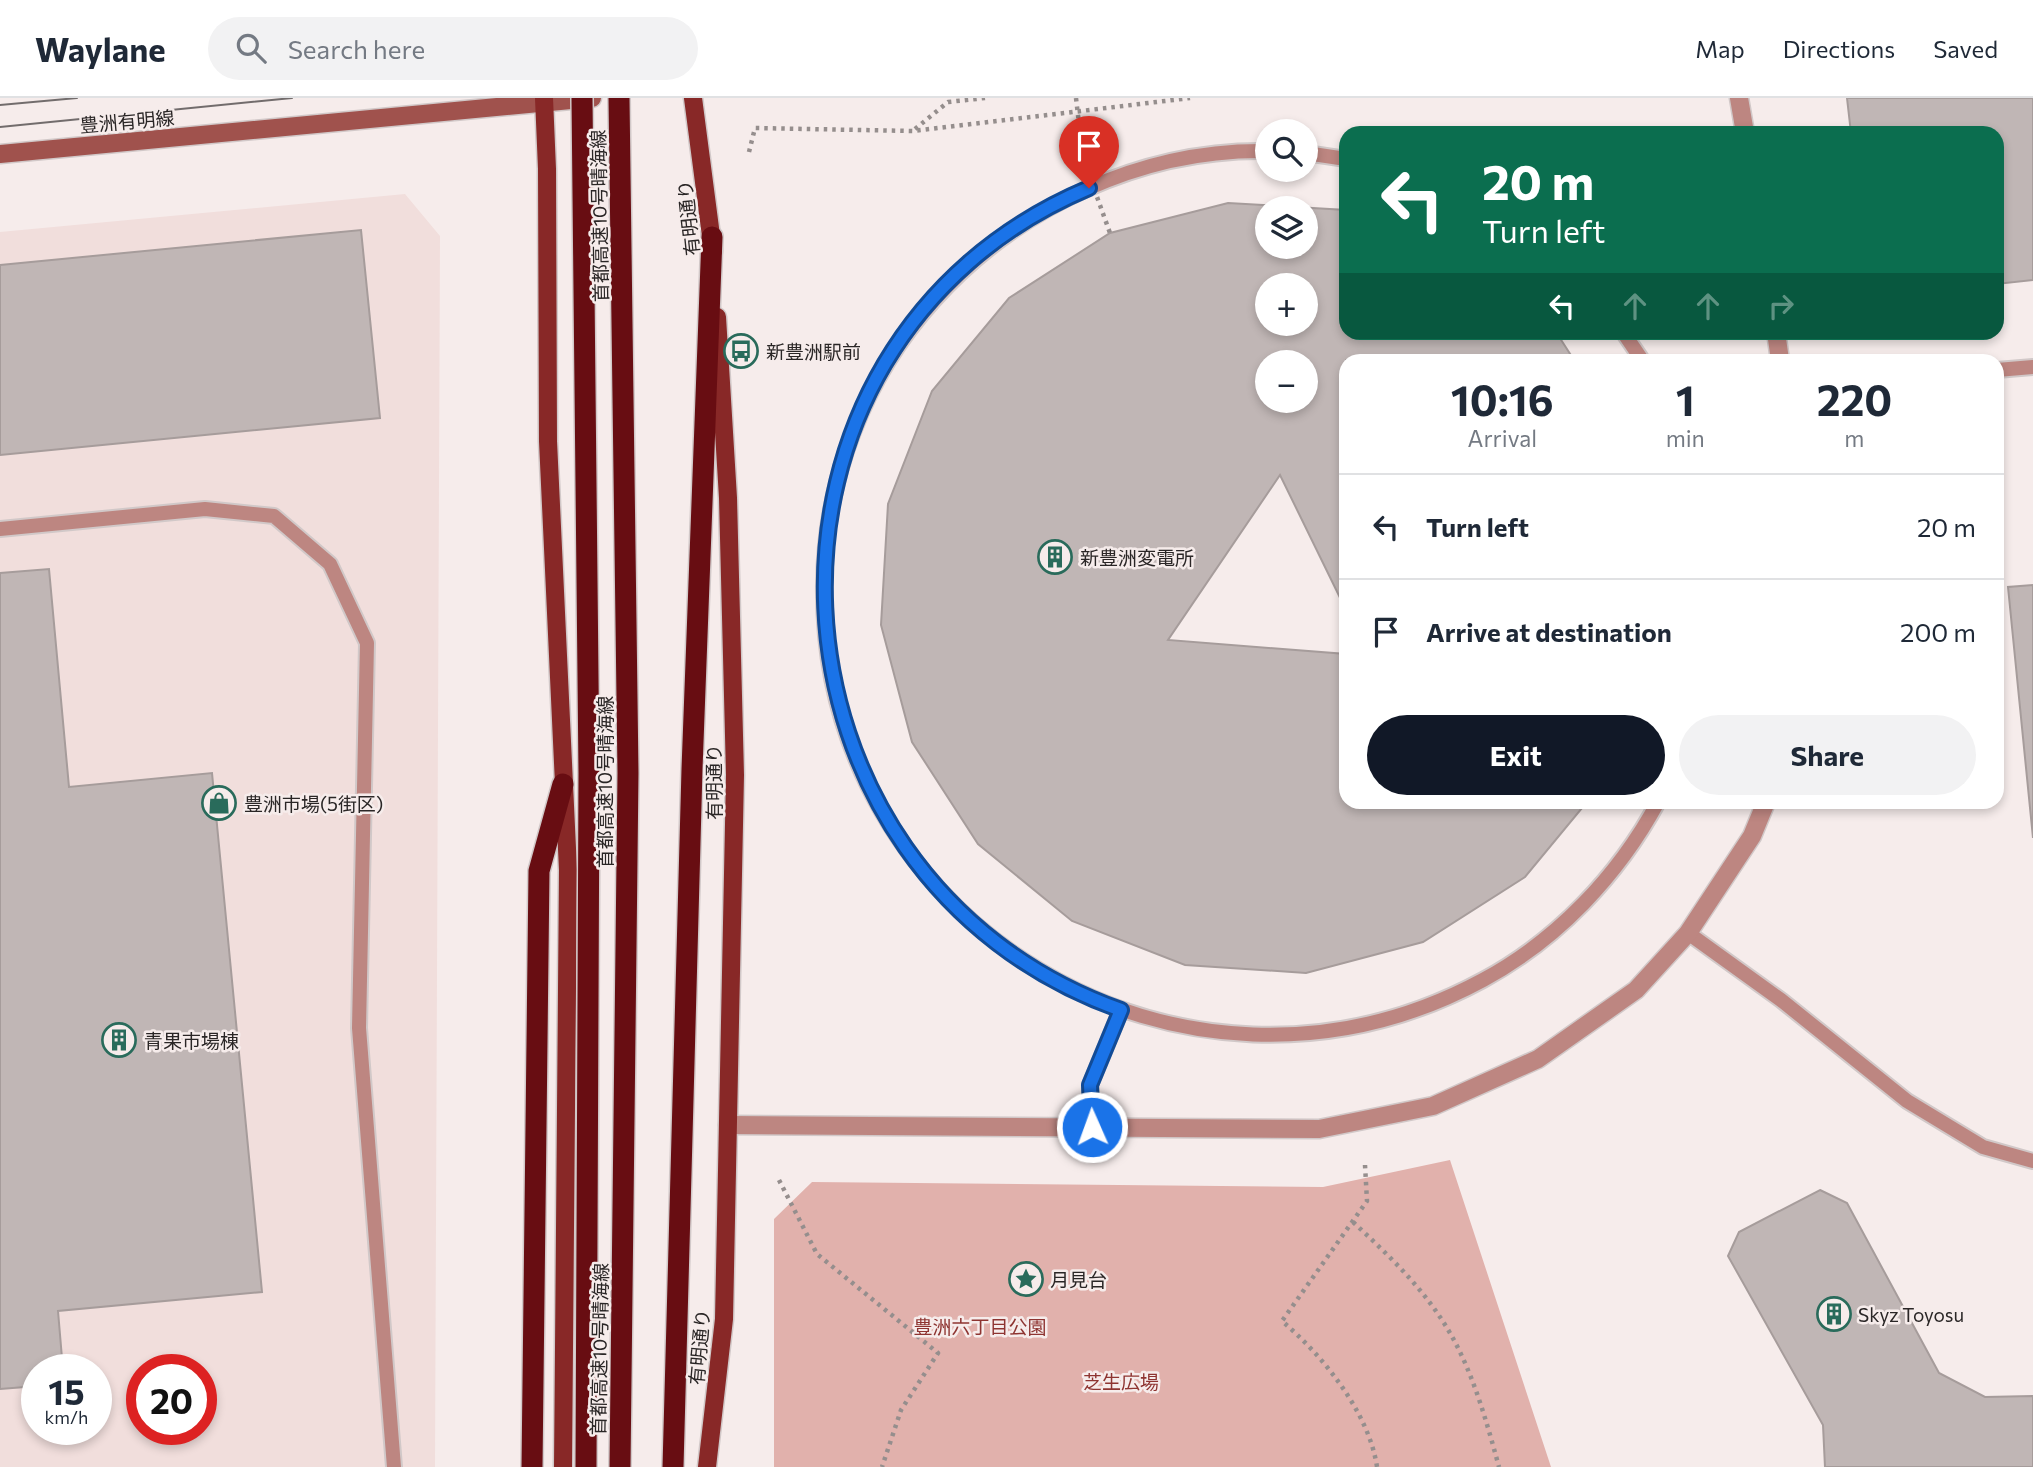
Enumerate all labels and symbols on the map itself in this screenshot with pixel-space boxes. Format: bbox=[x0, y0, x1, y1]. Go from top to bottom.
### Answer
street label: 豊洲有明線 bbox=[79, 105, 175, 137]
pin bbox=[1059, 116, 1119, 188]
street label: 首都高速10号晴海線 bbox=[586, 130, 612, 302]
street label: 有明通り bbox=[673, 179, 703, 257]
bus stop icon: 新豊洲駅前 bbox=[722, 332, 760, 370]
place label: 新豊洲駅前 bbox=[766, 340, 861, 363]
building icon: 新豊洲変電所 bbox=[1036, 538, 1074, 576]
place label: 新豊洲変電所 bbox=[1080, 546, 1194, 569]
street label: 首都高速10号晴海線 bbox=[593, 696, 616, 868]
street label: 有明通り bbox=[702, 744, 725, 820]
shop icon: 豊洲市場(5街区) bbox=[200, 784, 238, 822]
place label: 豊洲市場(5街区) bbox=[244, 792, 383, 815]
building icon: 青果市場棟 bbox=[100, 1021, 138, 1059]
place label: 青果市場棟 bbox=[144, 1029, 239, 1052]
position arrow bbox=[1055, 1090, 1129, 1164]
place icon: 月見台 bbox=[1007, 1260, 1045, 1298]
street label: 首都高速10号晴海線 bbox=[586, 1263, 612, 1435]
place label: 月見台 bbox=[1050, 1268, 1107, 1291]
building icon: Skyz Toyosu bbox=[1815, 1295, 1853, 1333]
place label: Skyz Toyosu bbox=[1858, 1303, 1964, 1326]
street label: 有明通り bbox=[684, 1308, 714, 1386]
park label: 豊洲六丁目公園 bbox=[913, 1315, 1047, 1338]
speed limit sign: 20 bbox=[126, 1354, 217, 1445]
park label: 芝生広場 bbox=[1083, 1370, 1159, 1393]

